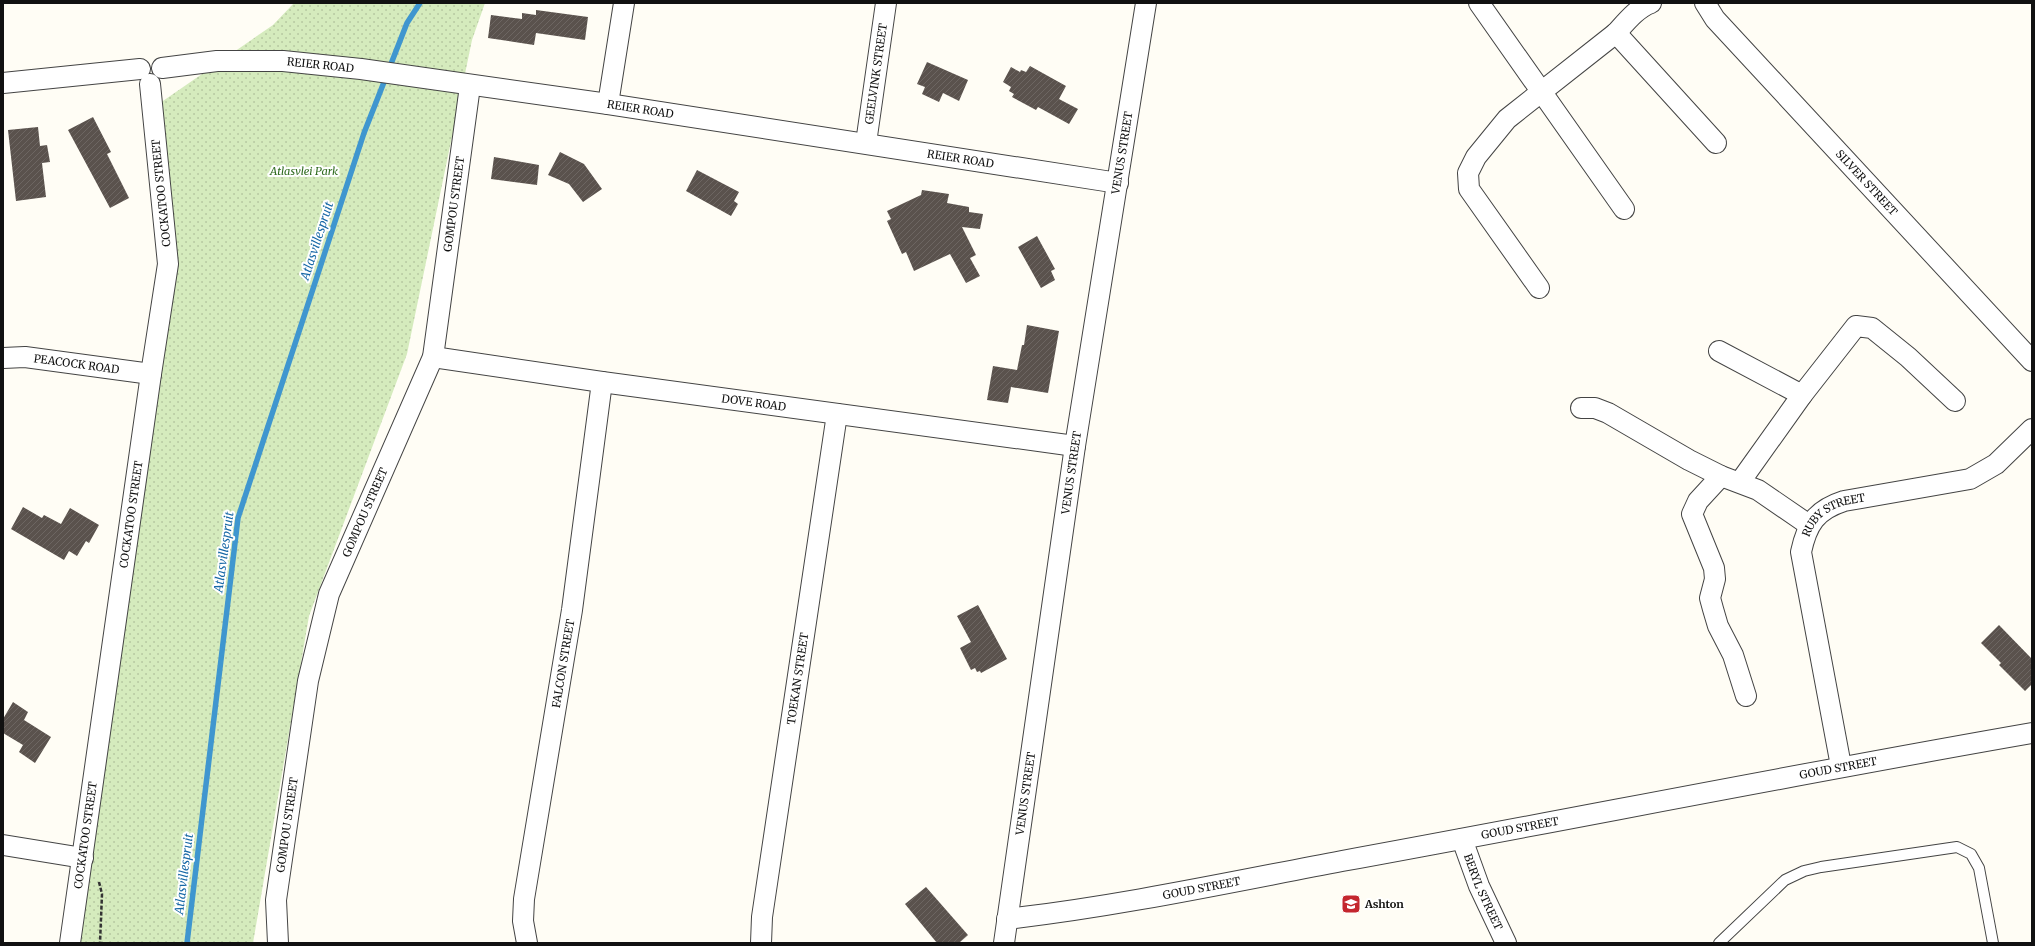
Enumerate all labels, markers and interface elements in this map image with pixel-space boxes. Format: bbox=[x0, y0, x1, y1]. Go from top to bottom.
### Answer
street label: GEELVINK STREET bbox=[862, 22, 890, 125]
street label: REIER ROAD bbox=[286, 54, 355, 75]
street label: REIER ROAD bbox=[606, 97, 675, 121]
street label: VENUS STREET bbox=[1108, 110, 1136, 196]
street label: COCKATOO STREET bbox=[148, 138, 174, 247]
street label: REIER ROAD bbox=[926, 147, 995, 171]
street label: SILVER STREET bbox=[1833, 147, 1901, 219]
street label: GOMPOU STREET bbox=[440, 155, 467, 253]
park label: Atlasvlei Park bbox=[269, 164, 338, 178]
water label: Atlasvillespruit bbox=[297, 199, 336, 283]
street label: PEACOCK ROAD bbox=[33, 351, 120, 377]
street label: DOVE ROAD bbox=[721, 391, 787, 414]
street label: VENUS STREET bbox=[1058, 430, 1084, 516]
street label: COCKATOO STREET bbox=[116, 459, 146, 569]
street label: GOMPOU STREET bbox=[339, 465, 391, 559]
street label: RUBY STREET bbox=[1799, 490, 1866, 539]
water label: Atlasvillespruit bbox=[210, 510, 237, 594]
street label: FALCON STREET bbox=[549, 618, 577, 709]
street label: TOEKAN STREET bbox=[784, 631, 811, 726]
street label: VENUS STREET bbox=[1012, 751, 1038, 837]
street label: GOUD STREET bbox=[1798, 754, 1879, 782]
street label: GOMPOU STREET bbox=[273, 776, 301, 873]
street label: COCKATOO STREET bbox=[71, 780, 100, 890]
street label: GOUD STREET bbox=[1480, 814, 1560, 842]
water label: Atlasvillespruit bbox=[171, 832, 196, 916]
street label: BERYL STREET bbox=[1461, 852, 1506, 933]
street label: GOUD STREET bbox=[1162, 874, 1242, 902]
school or university icon: Ashton bbox=[1340, 893, 1362, 915]
place label: Ashton bbox=[1364, 897, 1404, 911]

